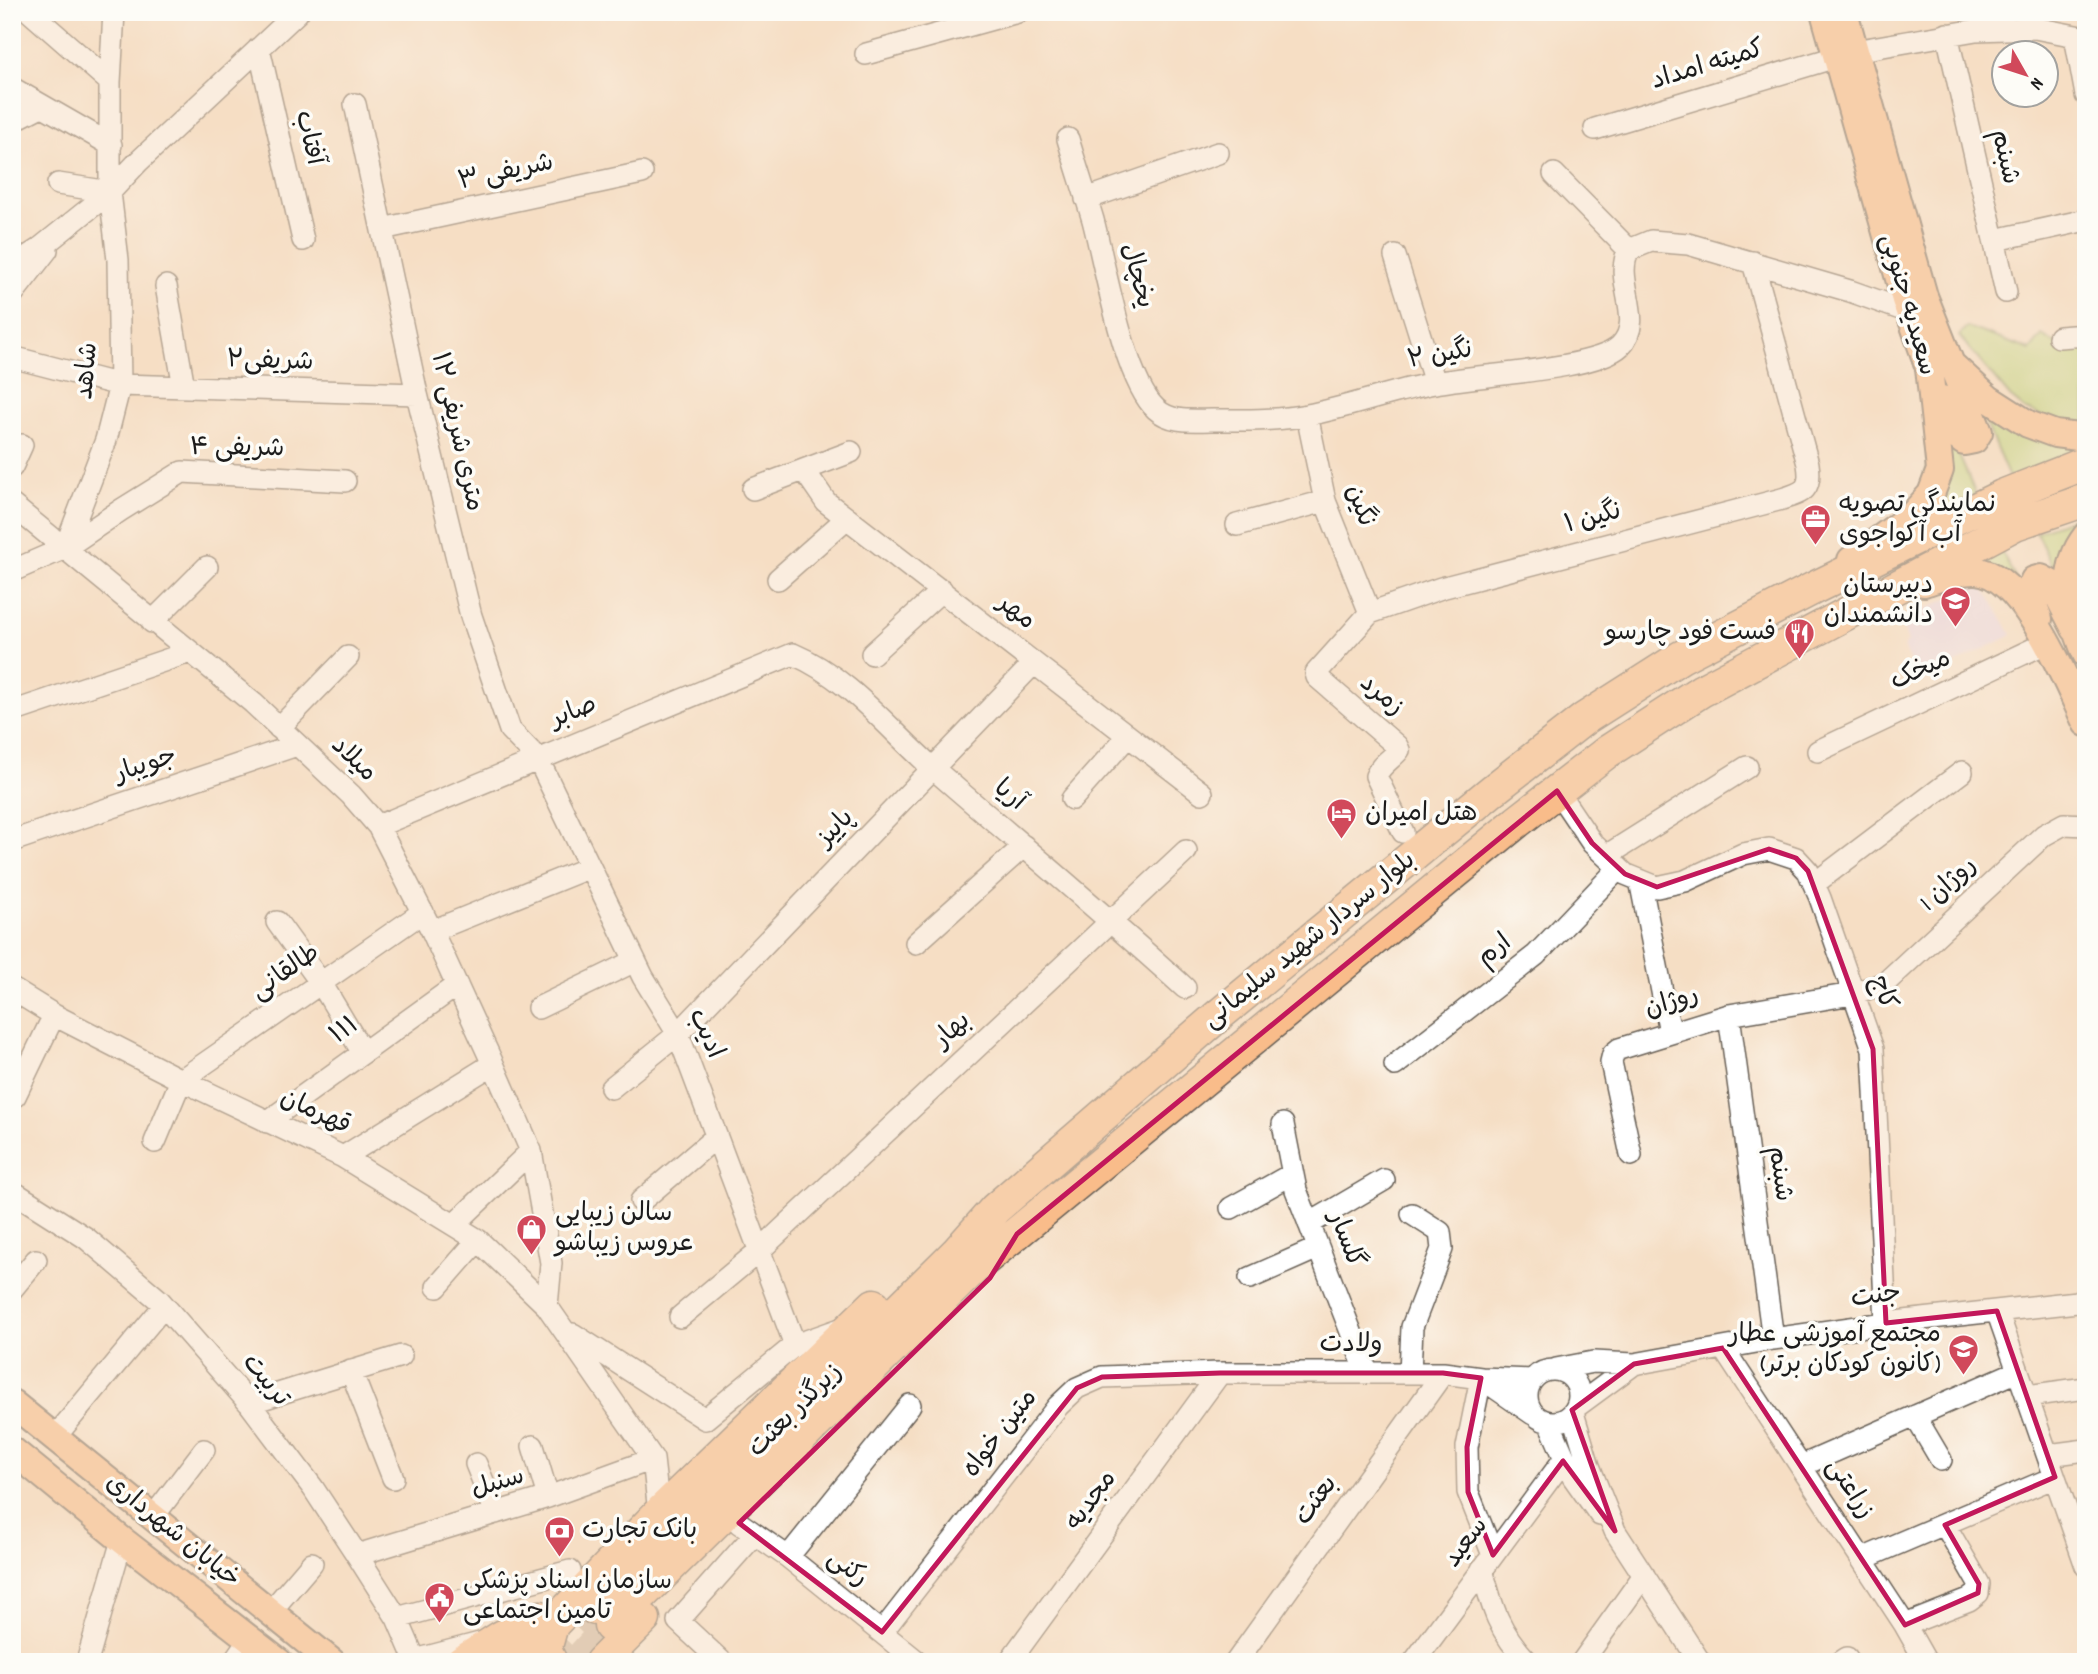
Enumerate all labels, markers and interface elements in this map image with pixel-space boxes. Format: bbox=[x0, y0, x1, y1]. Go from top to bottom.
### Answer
street label: کمیته امداد bbox=[1647, 31, 1769, 101]
north arrow bbox=[1990, 38, 2060, 108]
text: N bbox=[2022, 70, 2049, 95]
street label: آفتاب bbox=[284, 107, 333, 170]
street label: شبنم bbox=[1980, 126, 2028, 188]
street label: شریفی ۳ bbox=[455, 145, 557, 201]
street label: سعیدیه جنوبی bbox=[1869, 230, 1945, 380]
street label: یخچال bbox=[1110, 239, 1162, 313]
street label: نگین ۲ bbox=[1404, 332, 1476, 380]
street label: شاهد bbox=[67, 341, 109, 401]
street label: شریفی۲ bbox=[226, 342, 314, 382]
street label: ۱۲ متری شریفی bbox=[420, 349, 492, 515]
street label: شریفی ۴ bbox=[189, 430, 285, 468]
street label: نگین bbox=[1334, 480, 1384, 532]
place label: نمایندگی تصویه آب آکواجوی bbox=[1839, 487, 1996, 554]
street label: نگین ۱ bbox=[1560, 494, 1626, 544]
office icon: نمایندگی تصویه آب آکواجوی bbox=[1799, 503, 1833, 547]
place label: دبیرستان دانشمندان bbox=[1824, 568, 1933, 635]
school or university icon: دبیرستان دانشمندان bbox=[1939, 584, 1973, 628]
street label: مهر bbox=[987, 585, 1043, 640]
place label: فست فود چارسو bbox=[1603, 615, 1776, 652]
restaurant icon: فست فود چارسو bbox=[1782, 616, 1816, 660]
street label: میخک bbox=[1885, 641, 1957, 701]
street label: زمرد bbox=[1351, 666, 1411, 726]
street label: صابر bbox=[543, 687, 603, 740]
street label: میلاد bbox=[322, 729, 384, 791]
street label: جویبار bbox=[108, 738, 182, 794]
street label: آریا bbox=[985, 771, 1035, 822]
place label: هتل امیران bbox=[1365, 796, 1477, 833]
hotel icon: هتل امیران bbox=[1325, 797, 1359, 841]
street label: پاییز bbox=[807, 801, 863, 858]
street label: بلوار سردار شهید سلیمانی bbox=[1195, 843, 1425, 1039]
street label: روژان 1 bbox=[1912, 849, 1986, 921]
street label: ارم bbox=[1470, 926, 1520, 976]
street label: طالقانی bbox=[244, 936, 328, 1010]
street label: کاج bbox=[1859, 971, 1905, 1015]
street label: روژان bbox=[1640, 977, 1704, 1029]
street label: ادیب bbox=[678, 1003, 732, 1065]
street label: بهار bbox=[924, 1004, 980, 1059]
street label: ۱۱۱ bbox=[323, 1008, 367, 1054]
street label: قهرمان bbox=[274, 1081, 356, 1145]
street label: شبنم bbox=[1757, 1144, 1801, 1204]
place label: سالن زیبایی عروس زیباشو bbox=[553, 1196, 695, 1263]
street label: گلسار bbox=[1317, 1204, 1373, 1274]
shop icon: سالن زیبایی عروس زیباشو bbox=[515, 1212, 549, 1256]
street label: جنت bbox=[1849, 1276, 1903, 1318]
place label: مجتمع آموزشی عطار (کانون کودکان برتر) bbox=[1727, 1317, 1941, 1384]
street label: ولادت bbox=[1319, 1327, 1383, 1364]
school or university icon: مجتمع آموزشی عطار (کانون کودکان برتر) bbox=[1947, 1333, 1981, 1377]
street label: تربیت bbox=[232, 1346, 298, 1416]
street label: زیرگذر بعثت bbox=[740, 1355, 852, 1467]
street label: متین خواه bbox=[955, 1382, 1047, 1486]
street label: زراعتی bbox=[1815, 1451, 1883, 1527]
street label: سنبل bbox=[467, 1458, 529, 1510]
street label: مجدیه bbox=[1057, 1463, 1127, 1539]
street label: خیابان شهرداری bbox=[97, 1466, 247, 1598]
street label: بعثت bbox=[1286, 1468, 1348, 1534]
street label: سعید bbox=[1436, 1510, 1498, 1576]
place label: بانک تجارت bbox=[582, 1513, 697, 1550]
bank icon: بانک تجارت bbox=[542, 1514, 576, 1558]
street label: رکنی bbox=[818, 1541, 876, 1597]
place label: سازمان اسناد پزشکی تامین اجتماعی bbox=[463, 1564, 672, 1631]
public building icon: سازمان اسناد پزشکی تامین اجتماعی bbox=[423, 1580, 457, 1624]

